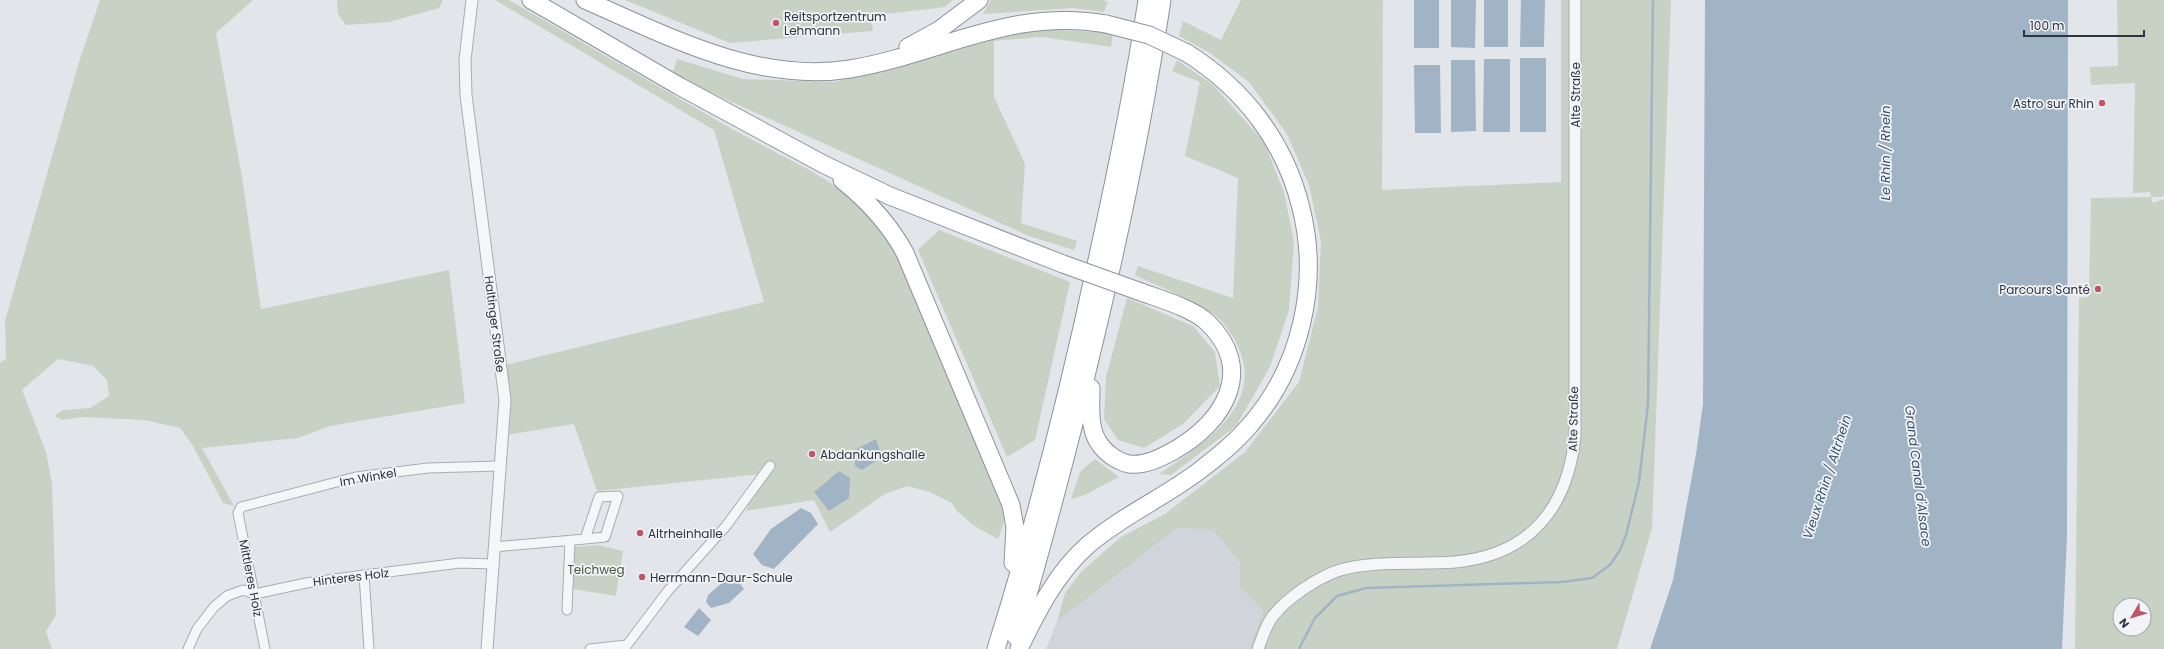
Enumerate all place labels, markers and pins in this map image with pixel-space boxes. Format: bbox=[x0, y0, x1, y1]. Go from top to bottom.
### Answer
place label: Reitsportzentrum Lehmann bbox=[784, 8, 886, 39]
marker: Reitsportzentrum Lehmann bbox=[771, 18, 781, 28]
place label: Astro sur Rhin bbox=[2013, 95, 2094, 112]
marker: Astro sur Rhin bbox=[2097, 98, 2107, 108]
place label: Parcours Santé bbox=[1999, 281, 2090, 298]
marker: Parcours Santé bbox=[2093, 284, 2103, 294]
place label: Abdankungshalle bbox=[820, 446, 925, 463]
marker: Abdankungshalle bbox=[807, 449, 817, 459]
place label: Altrheinhalle bbox=[648, 525, 723, 542]
marker: Altrheinhalle bbox=[635, 528, 645, 538]
place label: Herrmann-Daur-Schule bbox=[650, 569, 793, 586]
marker: Herrmann-Daur-Schule bbox=[637, 572, 647, 582]

